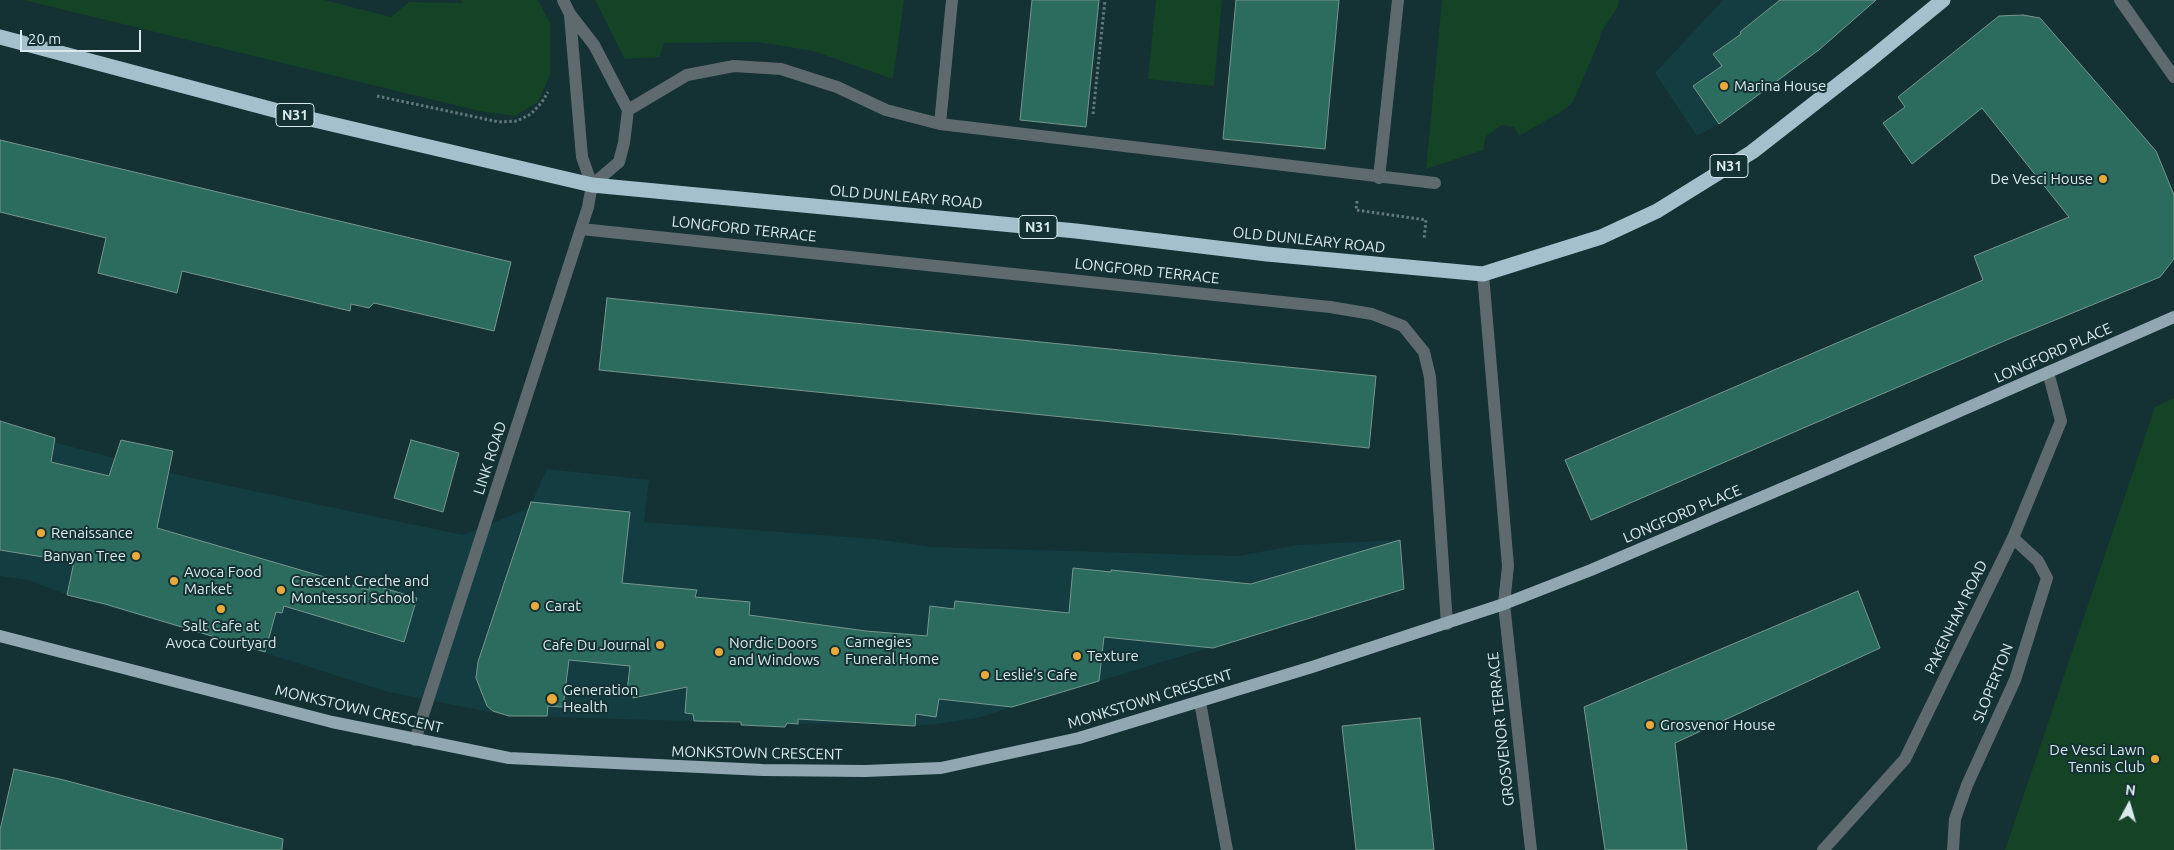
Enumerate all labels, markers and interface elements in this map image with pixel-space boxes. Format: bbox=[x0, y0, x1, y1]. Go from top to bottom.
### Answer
scale bar bbox=[22, 20, 144, 52]
text: 20 m bbox=[28, 30, 61, 47]
place label: Marina House bbox=[1734, 77, 1826, 95]
marker: Marina House bbox=[1718, 80, 1730, 92]
road number: N31 bbox=[276, 104, 314, 126]
road number: N31 bbox=[1710, 154, 1748, 178]
place label: De Vesci House bbox=[1990, 170, 2093, 188]
marker: De Vesci House bbox=[2097, 173, 2109, 185]
street label: OLD DUNLEARY ROAD bbox=[829, 181, 983, 213]
street label: LONGFORD TERRACE bbox=[671, 212, 817, 246]
road number: N31 bbox=[1019, 216, 1057, 238]
street label: OLD DUNLEARY ROAD bbox=[1232, 223, 1386, 257]
street label: LONGFORD TERRACE bbox=[1074, 254, 1220, 288]
street label: LONGFORD PLACE bbox=[1992, 319, 2114, 387]
street label: LINK ROAD bbox=[470, 419, 510, 497]
street label: LONGFORD PLACE bbox=[1620, 481, 1744, 547]
place label: Renaissance bbox=[51, 524, 133, 542]
marker: Renaissance bbox=[35, 527, 47, 539]
place label: Banyan Tree bbox=[43, 547, 126, 565]
marker: Banyan Tree bbox=[130, 550, 142, 562]
street label: PAKENHAM ROAD bbox=[1921, 557, 1991, 677]
place label: Avoca Food Market bbox=[184, 563, 262, 598]
place label: Crescent Creche and Montessori School bbox=[291, 572, 429, 607]
marker: Avoca Food Market bbox=[168, 575, 180, 587]
marker: Crescent Creche and Montessori School bbox=[275, 584, 287, 596]
place label: Carat bbox=[545, 597, 581, 615]
marker: Carat bbox=[529, 600, 541, 612]
marker: Salt Cafe at Avoca Courtyard bbox=[215, 603, 227, 615]
place label: Salt Cafe at Avoca Courtyard bbox=[165, 617, 277, 652]
place label: Carnegies Funeral Home bbox=[845, 633, 939, 668]
place label: Nordic Doors and Windows bbox=[729, 634, 820, 669]
place label: Cafe Du Journal bbox=[542, 636, 650, 654]
marker: Cafe Du Journal bbox=[654, 639, 666, 651]
street label: SLOPERTON bbox=[1969, 641, 2017, 725]
marker: Carnegies Funeral Home bbox=[829, 645, 841, 657]
marker: Nordic Doors and Windows bbox=[713, 646, 725, 658]
place label: Texture bbox=[1087, 647, 1139, 665]
marker: Texture bbox=[1071, 650, 1083, 662]
street label: GROSVENOR TERRACE bbox=[1484, 651, 1518, 807]
street label: MONKSTOWN CRESCENT bbox=[1065, 665, 1235, 733]
place label: Leslie's Cafe bbox=[995, 666, 1078, 684]
marker: Leslie's Cafe bbox=[979, 669, 991, 681]
street label: MONKSTOWN CRESCENT bbox=[273, 681, 445, 737]
place label: Generation Health bbox=[563, 681, 638, 716]
marker: Generation Health bbox=[545, 692, 559, 706]
place label: Grosvenor House bbox=[1660, 716, 1776, 734]
marker: Grosvenor House bbox=[1644, 719, 1656, 731]
place label: De Vesci Lawn Tennis Club bbox=[2049, 741, 2145, 776]
street label: MONKSTOWN CRESCENT bbox=[671, 743, 843, 763]
marker: De Vesci Lawn Tennis Club bbox=[2149, 753, 2161, 765]
north arrow bbox=[2104, 780, 2154, 830]
text: N bbox=[2125, 782, 2137, 799]

